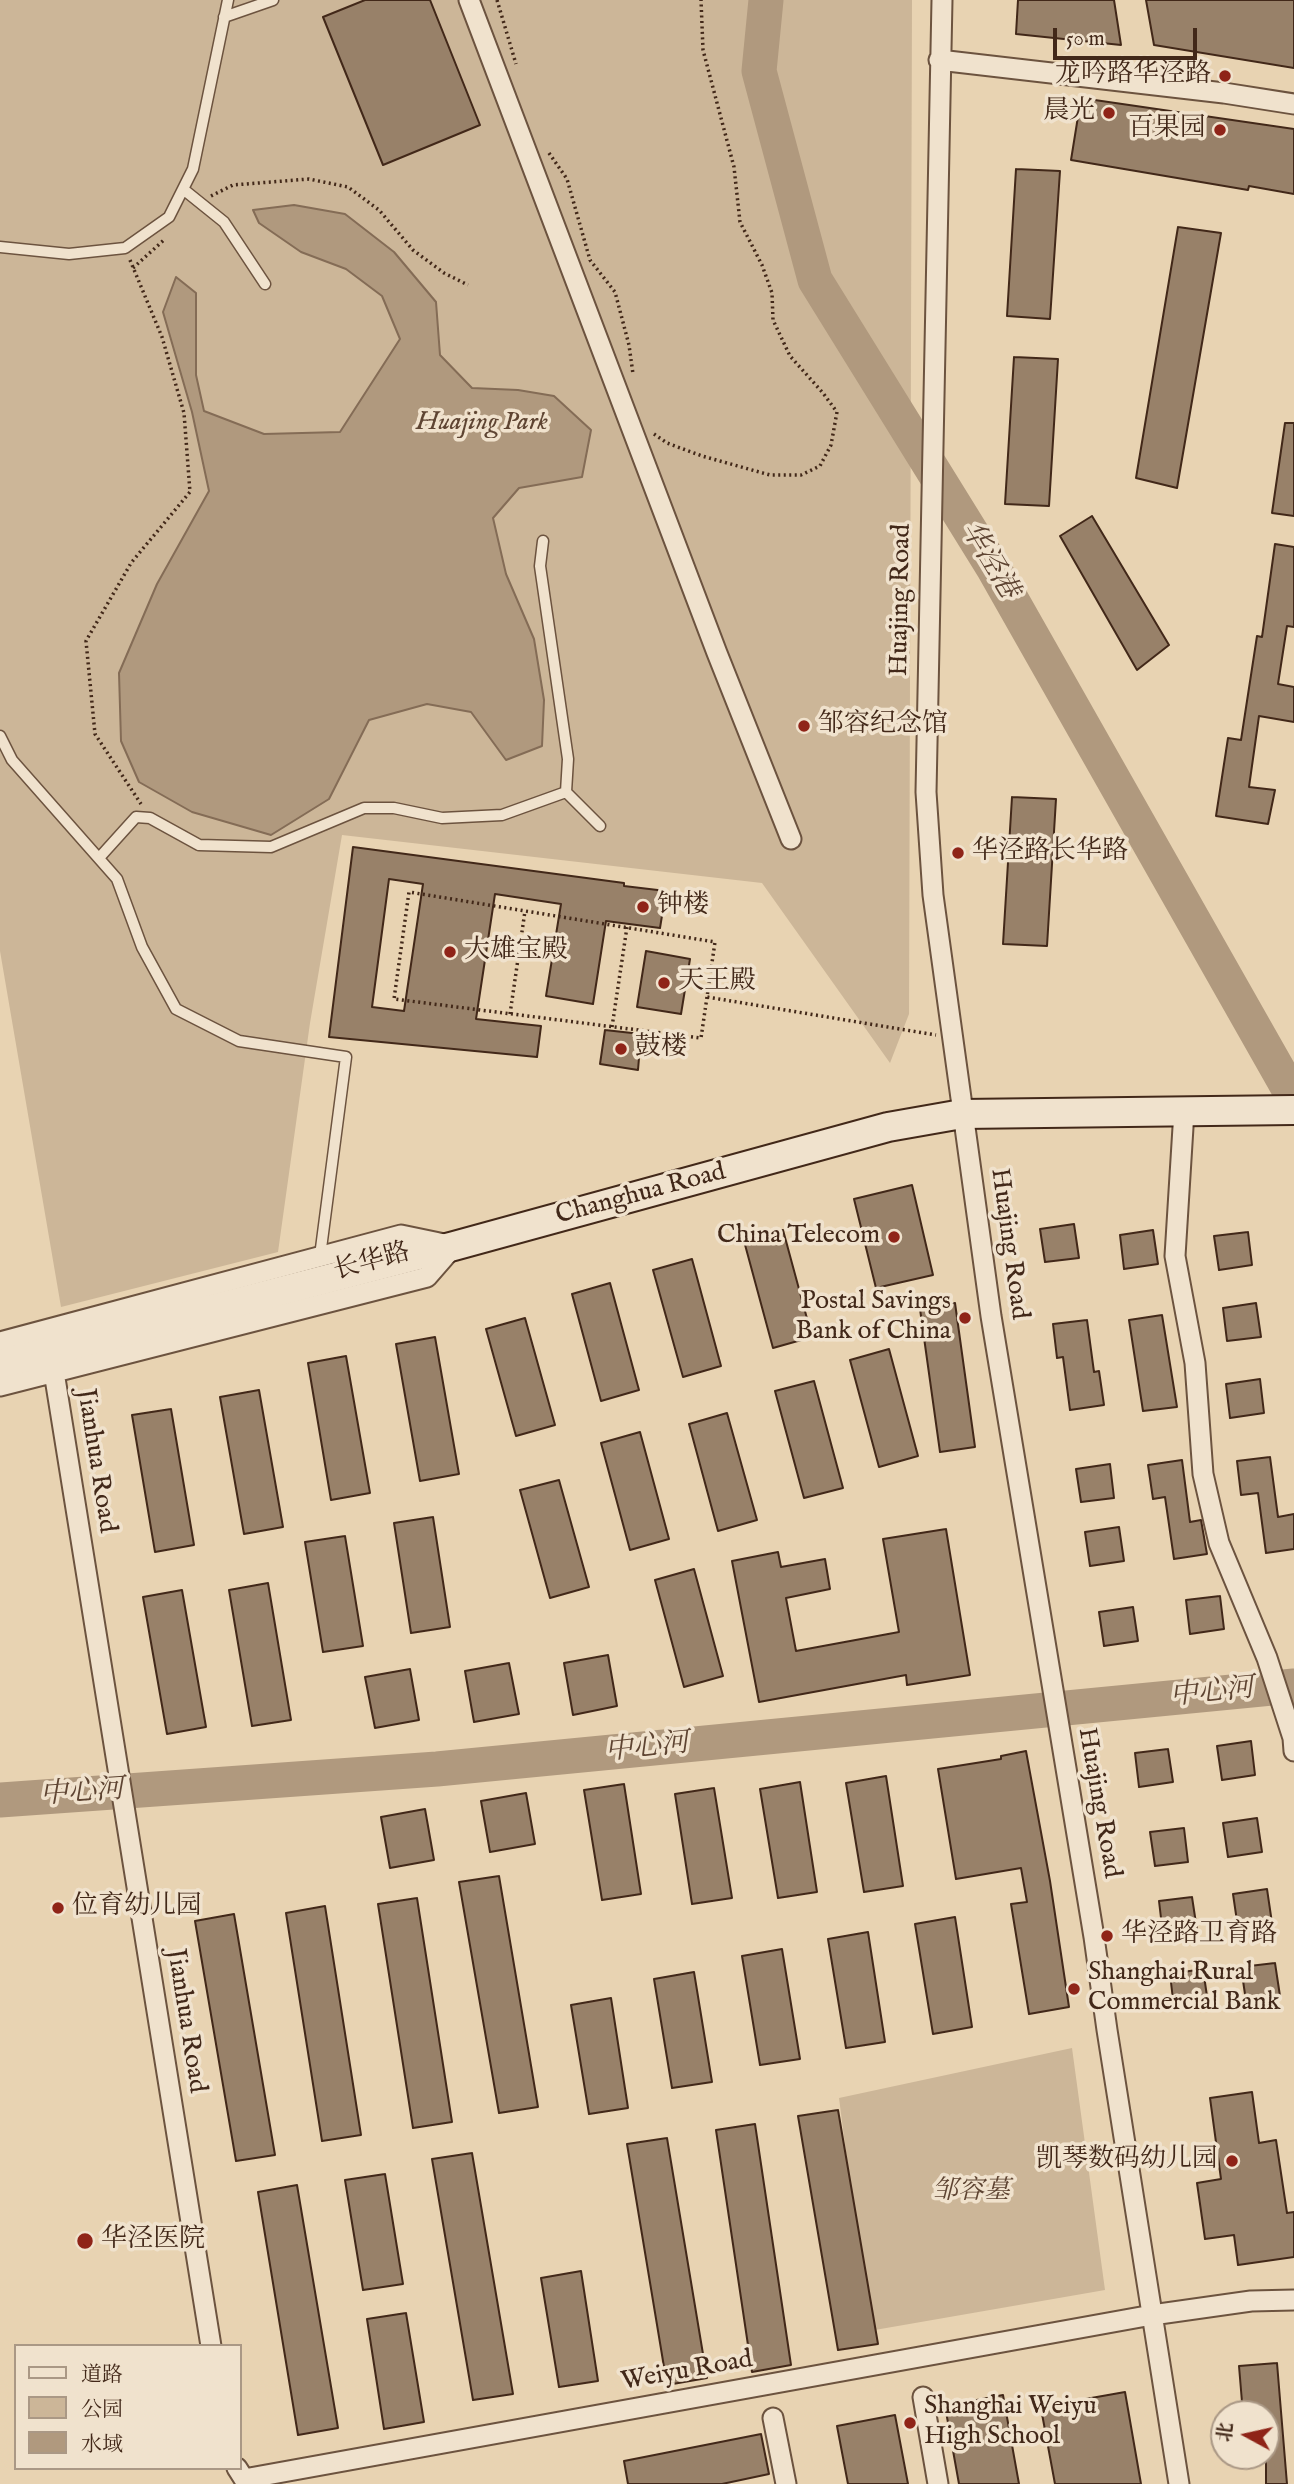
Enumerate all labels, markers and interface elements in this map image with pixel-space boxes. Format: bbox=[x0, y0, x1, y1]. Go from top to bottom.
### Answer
scale bar bbox=[1056, 14, 1200, 58]
text: 50 m bbox=[1066, 26, 1105, 53]
place label: 龙吟路华泾路 bbox=[1055, 60, 1211, 92]
marker: 龙吟路华泾路 bbox=[1217, 68, 1233, 84]
place label: 晨光 bbox=[1043, 97, 1095, 129]
marker: 晨光 bbox=[1101, 105, 1117, 121]
place label: 百果园 bbox=[1128, 114, 1206, 146]
marker: 百果园 bbox=[1212, 122, 1228, 138]
park label: Huajing Park bbox=[416, 408, 548, 440]
water label: 华泾港 bbox=[952, 516, 1024, 606]
street label: Huajing Road bbox=[885, 524, 919, 676]
place label: 邹容纪念馆 bbox=[818, 710, 948, 742]
marker: 邹容纪念馆 bbox=[796, 718, 812, 734]
place label: 华泾路长华路 bbox=[972, 837, 1128, 869]
marker: 华泾路长华路 bbox=[950, 845, 966, 861]
place label: 钟楼 bbox=[657, 891, 709, 923]
marker: 钟楼 bbox=[635, 899, 651, 915]
place label: 大雄宝殿 bbox=[464, 936, 568, 968]
marker: 大雄宝殿 bbox=[442, 944, 458, 960]
place label: 天王殿 bbox=[678, 967, 756, 999]
marker: 天王殿 bbox=[656, 975, 672, 991]
place label: 鼓楼 bbox=[635, 1033, 687, 1065]
marker: 鼓楼 bbox=[613, 1041, 629, 1057]
street label: Changhua Road bbox=[553, 1157, 729, 1233]
street label: Huajing Road bbox=[982, 1166, 1034, 1322]
place label: China Telecom bbox=[717, 1221, 880, 1253]
marker: China Telecom bbox=[886, 1229, 902, 1245]
street label: 长华路 bbox=[330, 1238, 414, 1288]
place label: Postal Savings Bank of China bbox=[796, 1287, 951, 1348]
marker: Postal Savings Bank of China bbox=[957, 1310, 973, 1326]
street label: Jianhua Road bbox=[68, 1387, 122, 1535]
water label: 中心河 bbox=[1168, 1673, 1256, 1715]
street label: Huajing Road bbox=[1069, 1725, 1127, 1881]
water label: 中心河 bbox=[603, 1728, 691, 1770]
water label: 中心河 bbox=[39, 1774, 125, 1814]
place label: 位育幼儿园 bbox=[72, 1892, 202, 1924]
marker: 位育幼儿园 bbox=[50, 1900, 66, 1916]
place label: 华泾路卫育路 bbox=[1121, 1920, 1277, 1952]
marker: 华泾路卫育路 bbox=[1099, 1928, 1115, 1944]
street label: Jianhua Road bbox=[158, 1947, 212, 2095]
place label: Shanghai Rural Commercial Bank bbox=[1088, 1958, 1281, 2020]
marker: Shanghai Rural Commercial Bank bbox=[1066, 1981, 1082, 1997]
place label: 凯琴数码幼儿园 bbox=[1036, 2145, 1218, 2177]
marker: 凯琴数码幼儿园 bbox=[1224, 2153, 1240, 2169]
park label: 邹容墓 bbox=[932, 2177, 1010, 2209]
place label: 华泾医院 bbox=[101, 2225, 205, 2257]
marker: 华泾医院 bbox=[75, 2231, 95, 2251]
legend bbox=[14, 2344, 242, 2470]
street label: Weiyu Road bbox=[619, 2345, 755, 2399]
text: 道路 bbox=[81, 2362, 123, 2389]
place label: Shanghai Weiyu High School bbox=[924, 2392, 1097, 2454]
text: 公园 bbox=[81, 2397, 123, 2424]
north arrow bbox=[1210, 2400, 1280, 2470]
marker: Shanghai Weiyu High School bbox=[902, 2415, 918, 2431]
text: 北 bbox=[1213, 2421, 1239, 2443]
text: 水域 bbox=[81, 2432, 123, 2459]

